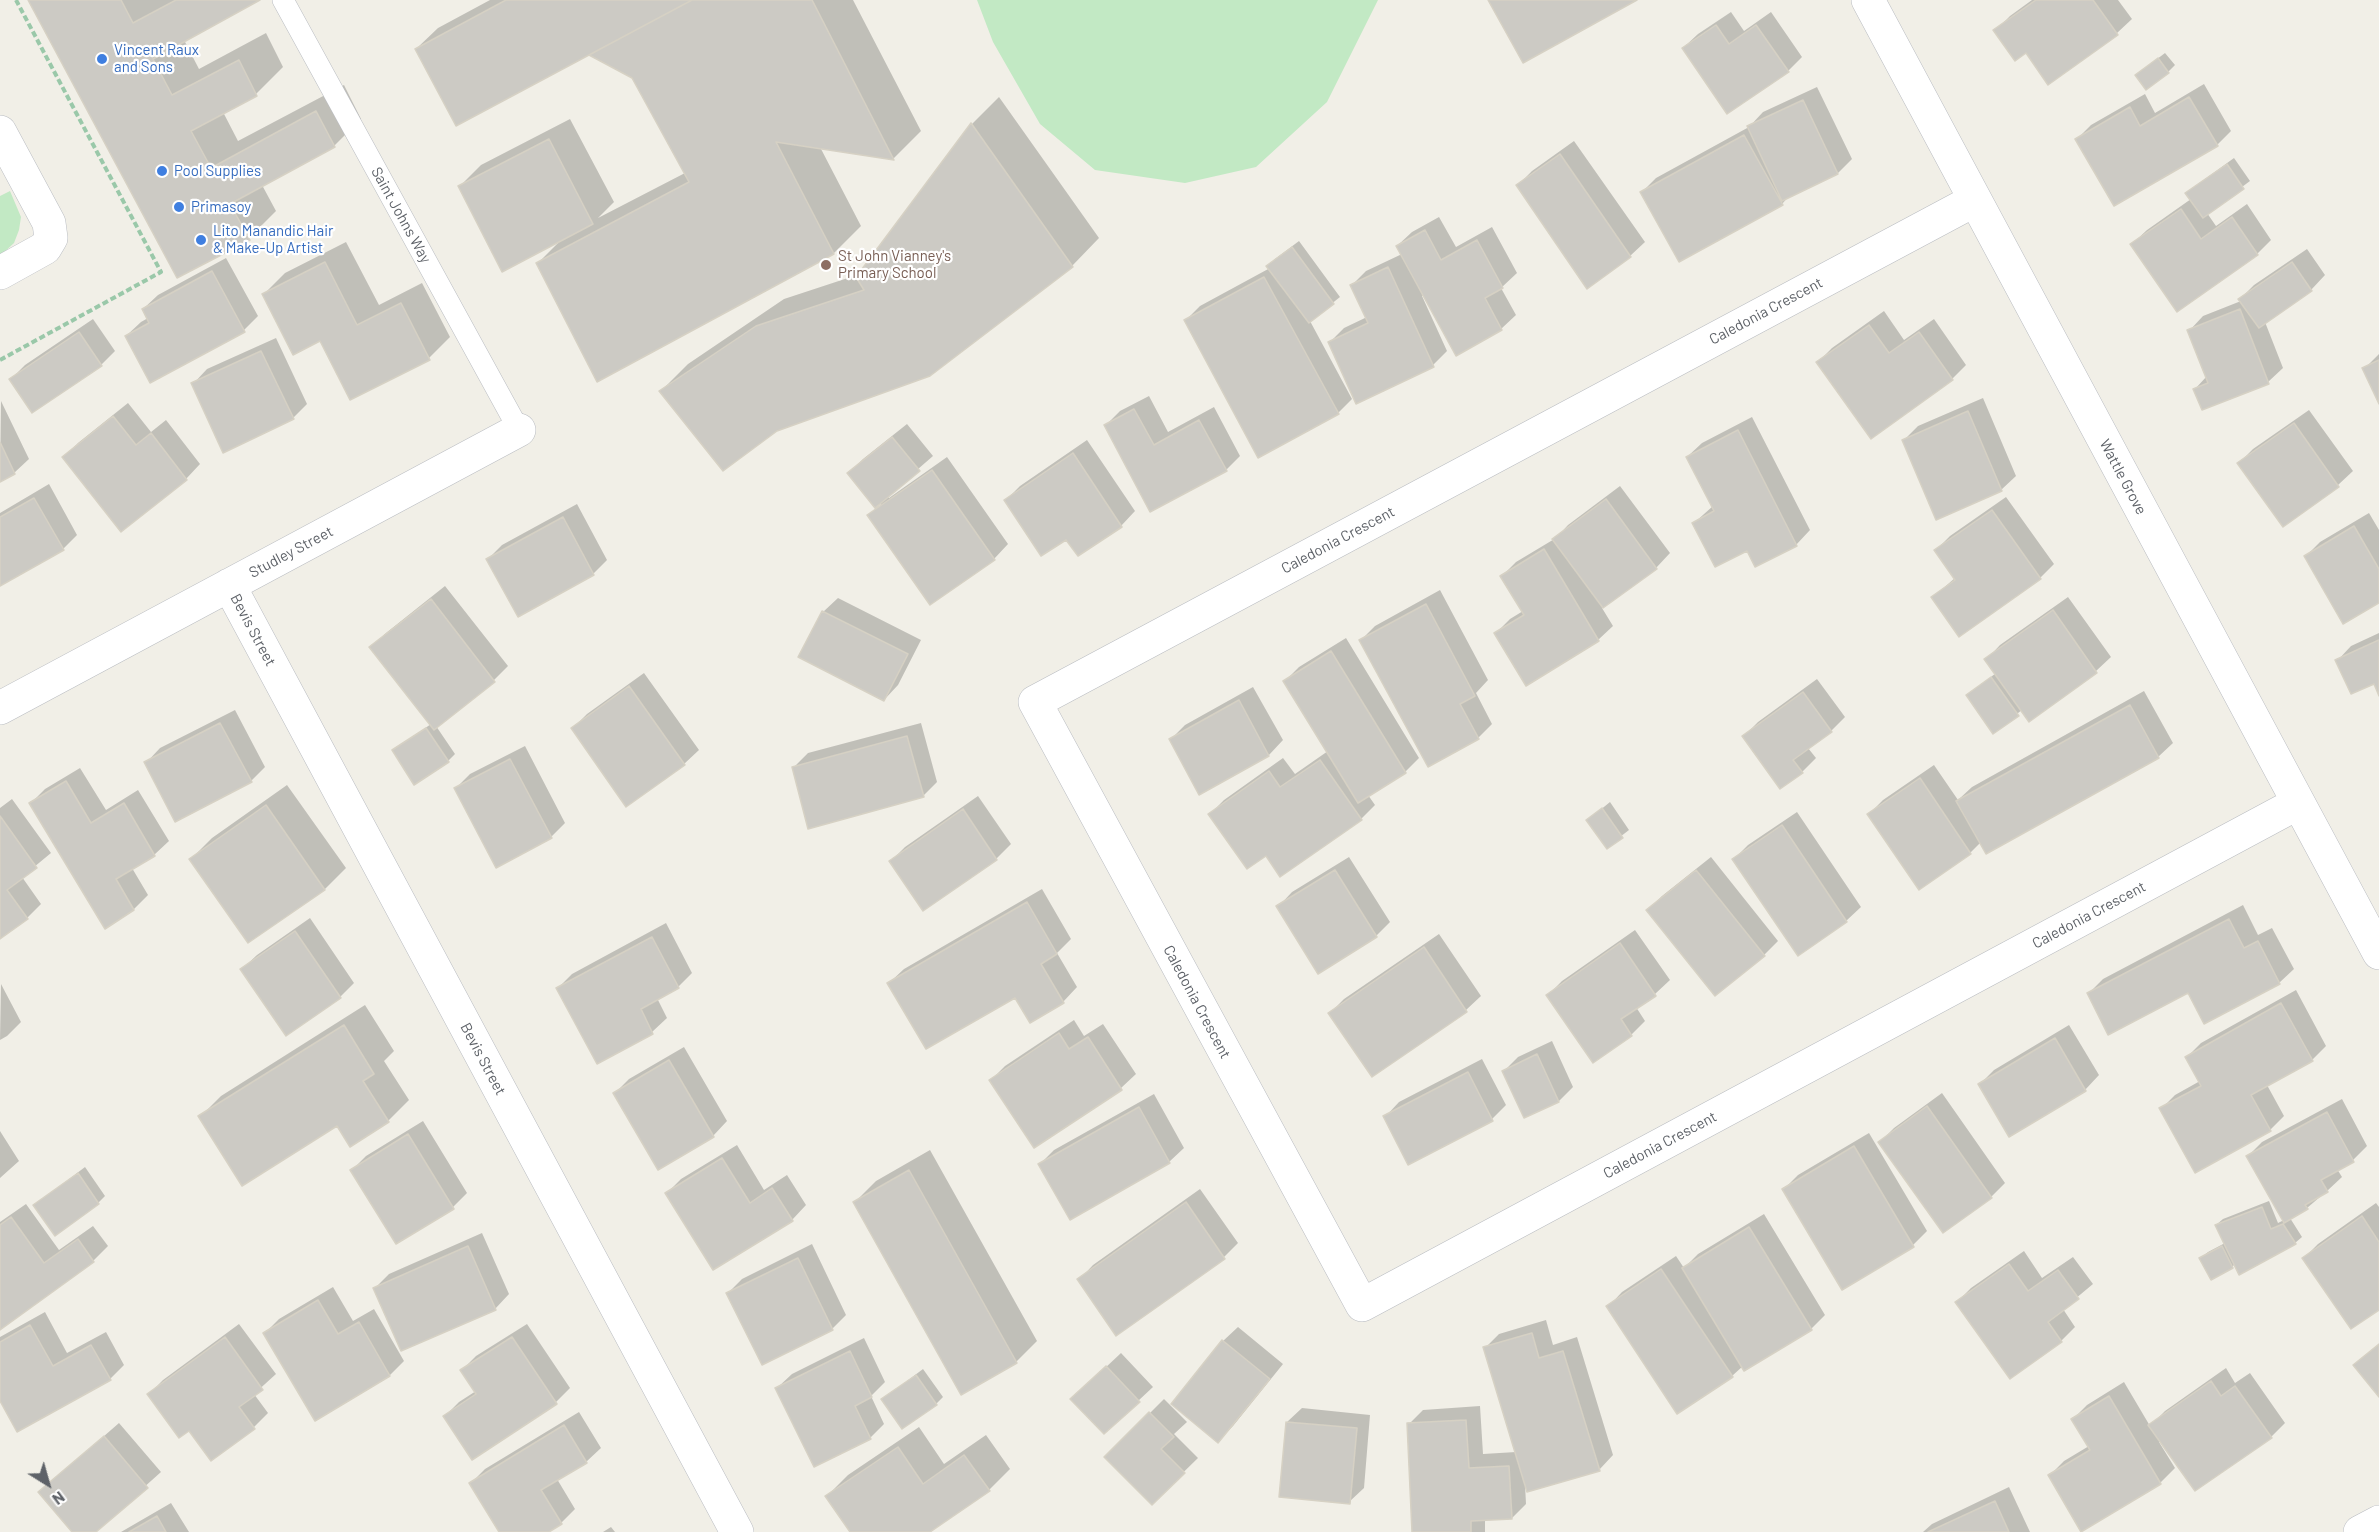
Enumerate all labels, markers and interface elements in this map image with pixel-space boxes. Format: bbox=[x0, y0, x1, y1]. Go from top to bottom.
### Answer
place label: Vincent Raux and Sons bbox=[114, 41, 199, 76]
marker: Vincent Raux and Sons bbox=[95, 52, 109, 66]
place label: Pool Supplies bbox=[174, 162, 261, 180]
marker: Pool Supplies bbox=[155, 164, 169, 178]
street label: Saint Johns Way bbox=[367, 164, 435, 266]
place label: Primasoy bbox=[191, 198, 251, 216]
marker: Primasoy bbox=[172, 200, 186, 214]
place label: Lito Manandic Hair & Make-Up Artist bbox=[213, 222, 333, 257]
marker: Lito Manandic Hair & Make-Up Artist bbox=[194, 233, 208, 247]
place label: St John Vianney's Primary School bbox=[838, 247, 951, 282]
marker: St John Vianney's Primary School bbox=[819, 258, 833, 272]
street label: Caledonia Crescent bbox=[1706, 273, 1826, 349]
street label: Wattle Grove bbox=[2096, 436, 2150, 518]
street label: Caledonia Crescent bbox=[1278, 502, 1398, 578]
street label: Studley Street bbox=[246, 522, 336, 582]
street label: Bevis Street bbox=[226, 591, 280, 669]
street label: Caledonia Crescent bbox=[2029, 877, 2149, 953]
street label: Caledonia Crescent bbox=[1159, 942, 1235, 1062]
street label: Bevis Street bbox=[456, 1020, 510, 1098]
street label: Caledonia Crescent bbox=[1600, 1107, 1720, 1183]
north arrow bbox=[18, 1454, 78, 1514]
text: N bbox=[49, 1488, 69, 1510]

